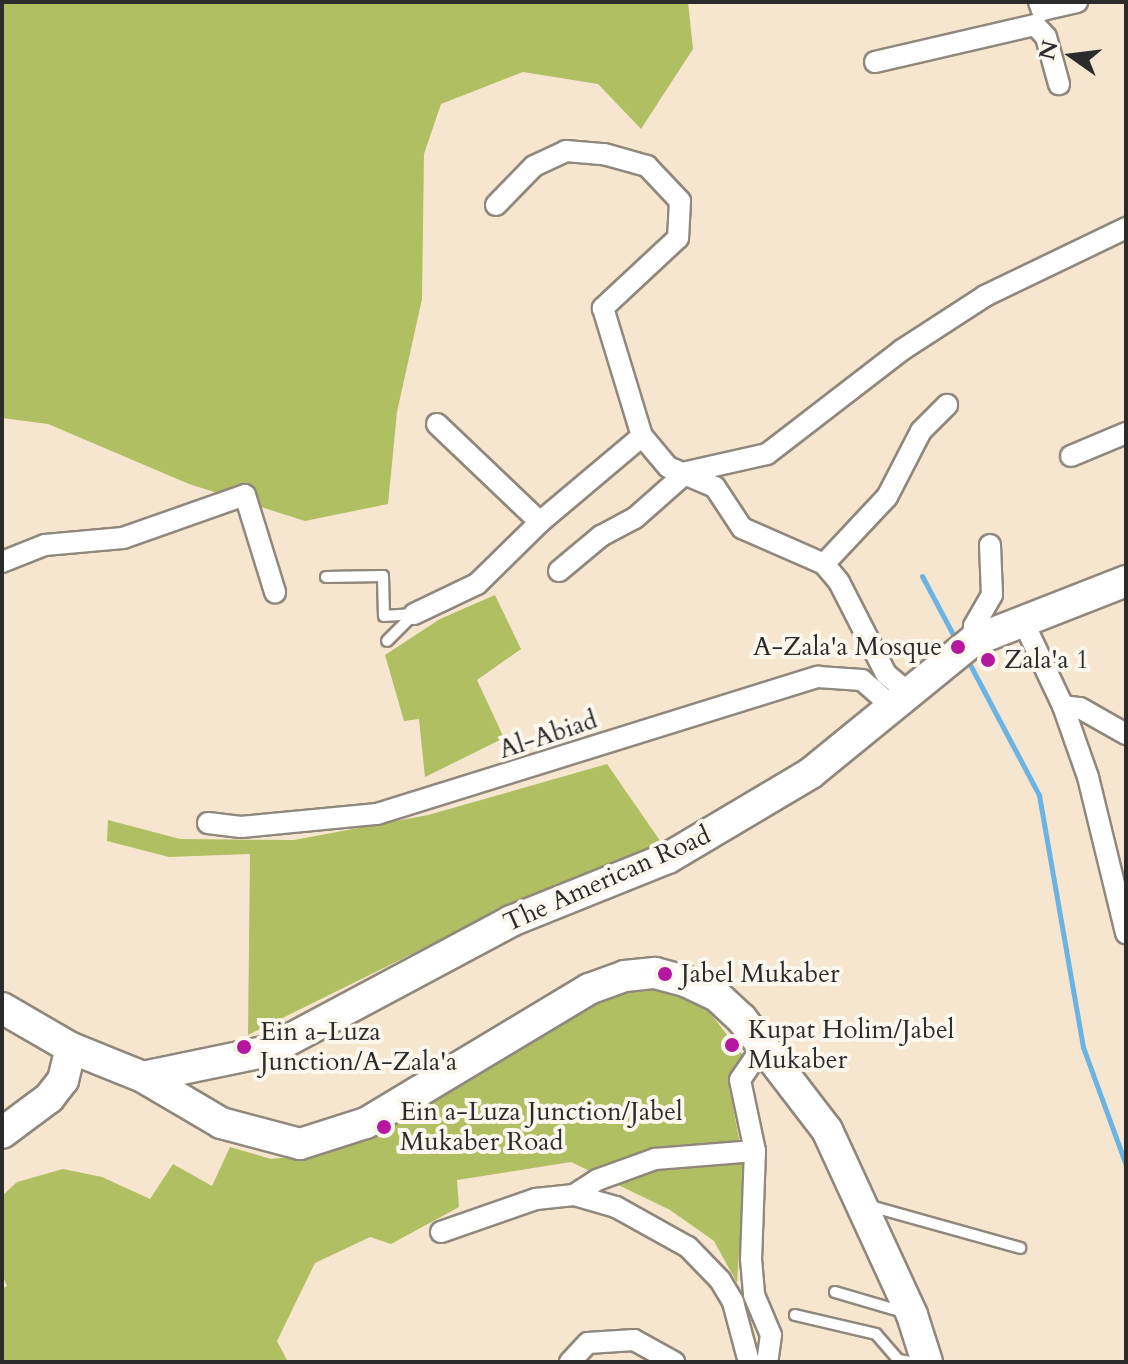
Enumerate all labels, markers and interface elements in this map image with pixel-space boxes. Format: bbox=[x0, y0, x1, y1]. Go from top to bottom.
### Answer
north arrow bbox=[1032, 16, 1112, 96]
text: N bbox=[1032, 37, 1066, 63]
place label: A-Zala'a Mosque bbox=[753, 631, 942, 663]
marker: A-Zala'a Mosque bbox=[949, 638, 967, 656]
place label: Zala'a 1 bbox=[1004, 644, 1089, 676]
marker: Zala'a 1 bbox=[979, 651, 997, 669]
street label: Al-Abiad bbox=[495, 704, 601, 766]
street label: The American Road bbox=[499, 819, 715, 939]
place label: Jabel Mukaber bbox=[681, 958, 840, 990]
marker: Jabel Mukaber bbox=[656, 965, 674, 983]
place label: Kupat Holim/Jabel Mukaber bbox=[748, 1014, 954, 1076]
place label: Ein a-Luza Junction/A-Zala'a bbox=[260, 1016, 457, 1078]
marker: Kupat Holim/Jabel Mukaber bbox=[723, 1036, 741, 1054]
marker: Ein a-Luza Junction/A-Zala'a bbox=[235, 1038, 253, 1056]
place label: Ein a-Luza Junction/Jabel Mukaber Road bbox=[400, 1096, 683, 1158]
marker: Ein a-Luza Junction/Jabel Mukaber Road bbox=[375, 1118, 393, 1136]

